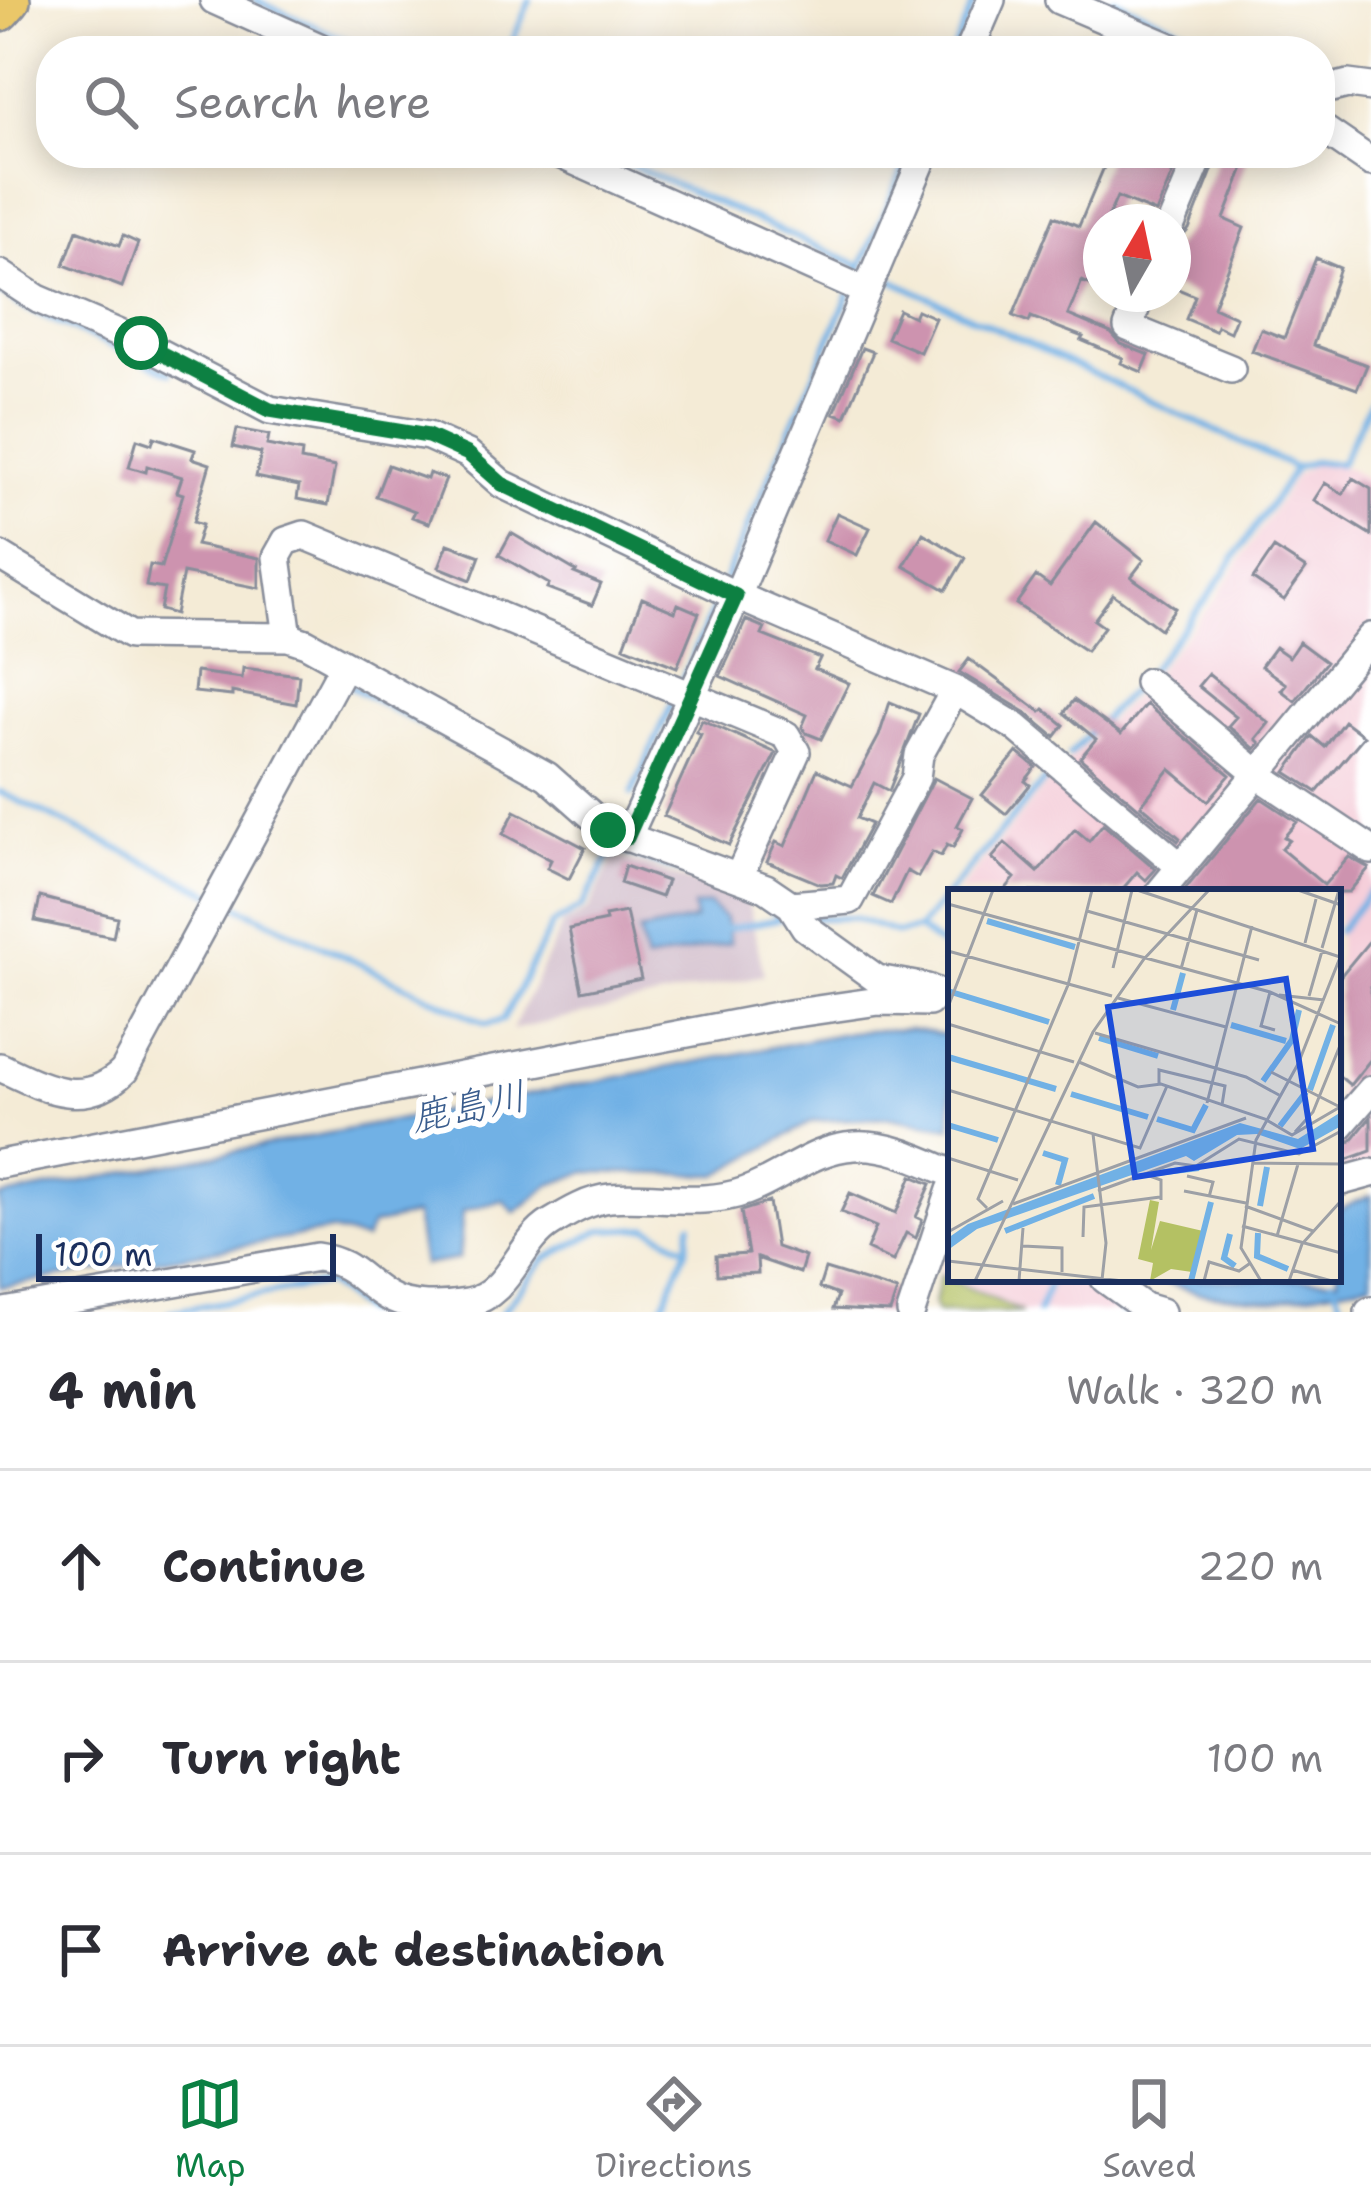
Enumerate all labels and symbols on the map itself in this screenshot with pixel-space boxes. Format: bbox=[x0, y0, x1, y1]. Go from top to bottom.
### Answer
north arrow bbox=[1083, 204, 1191, 312]
route start bbox=[114, 316, 168, 370]
route end bbox=[581, 803, 635, 857]
inset map bbox=[948, 889, 1341, 1282]
water label: 鹿島川 bbox=[405, 1068, 531, 1144]
scale bar bbox=[36, 1228, 336, 1281]

